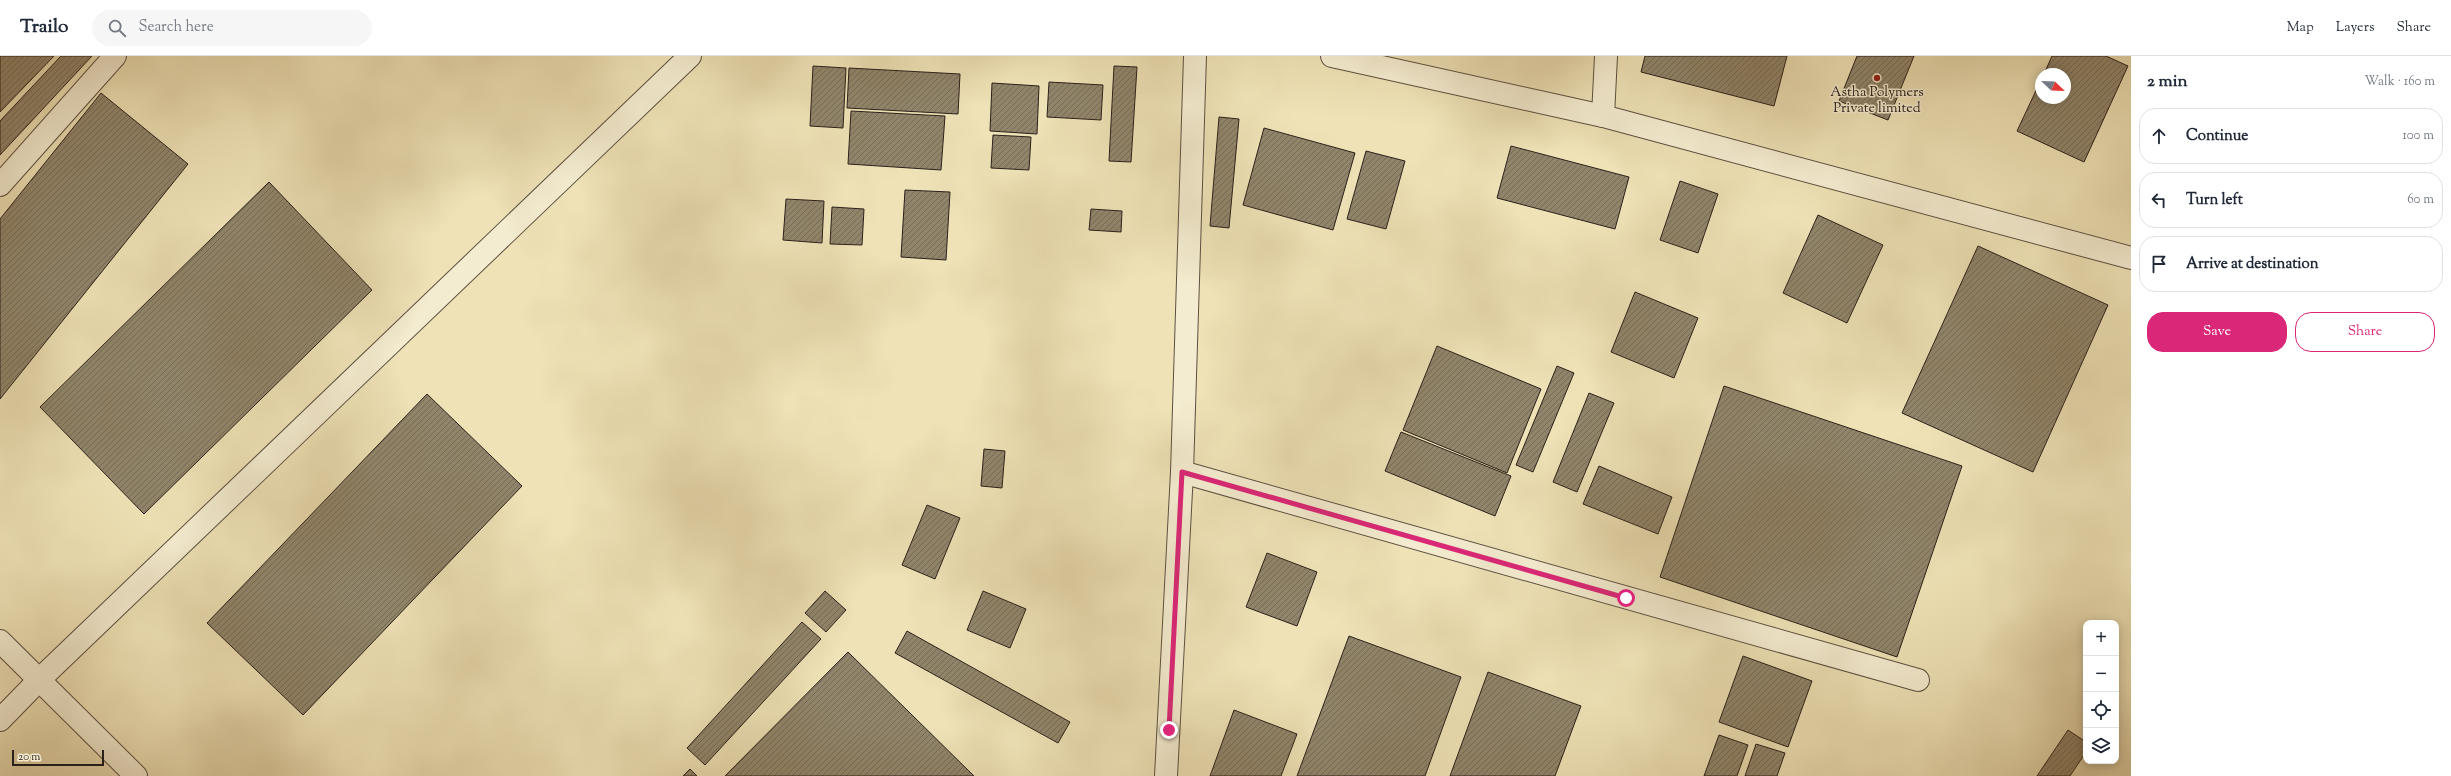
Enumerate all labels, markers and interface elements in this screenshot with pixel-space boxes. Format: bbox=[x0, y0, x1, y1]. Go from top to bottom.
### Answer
search box bbox=[92, 10, 372, 46]
text: Trailo bbox=[20, 14, 68, 41]
icon: search bbox=[106, 17, 128, 39]
text: Search here bbox=[138, 17, 214, 38]
text: Map bbox=[2287, 18, 2314, 38]
text: Layers bbox=[2336, 18, 2374, 38]
text: Share bbox=[2396, 18, 2431, 38]
north arrow bbox=[2035, 68, 2071, 104]
text: 2 min bbox=[2147, 70, 2188, 94]
marker: Astha Polymers Private limited bbox=[1872, 73, 1882, 83]
text: Walk · 160 m bbox=[2364, 73, 2435, 91]
place label: Astha Polymers Private limited bbox=[1830, 83, 1924, 119]
icon: ahead bbox=[2148, 125, 2170, 147]
text: Continue bbox=[2186, 126, 2248, 147]
text: 100 m bbox=[2402, 127, 2434, 145]
icon: left bbox=[2148, 189, 2170, 211]
text: Turn left bbox=[2186, 190, 2243, 211]
text: 60 m bbox=[2407, 191, 2434, 209]
icon: arrive bbox=[2148, 253, 2170, 275]
text: Arrive at destination bbox=[2186, 254, 2319, 275]
button: Save bbox=[2147, 312, 2287, 352]
button: Share bbox=[2295, 312, 2435, 352]
route start bbox=[1617, 589, 1635, 607]
map controls bbox=[2083, 620, 2119, 764]
button: + bbox=[2083, 620, 2119, 656]
button: − bbox=[2083, 656, 2119, 692]
button: locate bbox=[2083, 692, 2119, 728]
route end bbox=[1160, 721, 1178, 739]
button: layers bbox=[2083, 728, 2119, 764]
scale bar bbox=[12, 748, 104, 767]
text: 20 m bbox=[18, 749, 40, 765]

